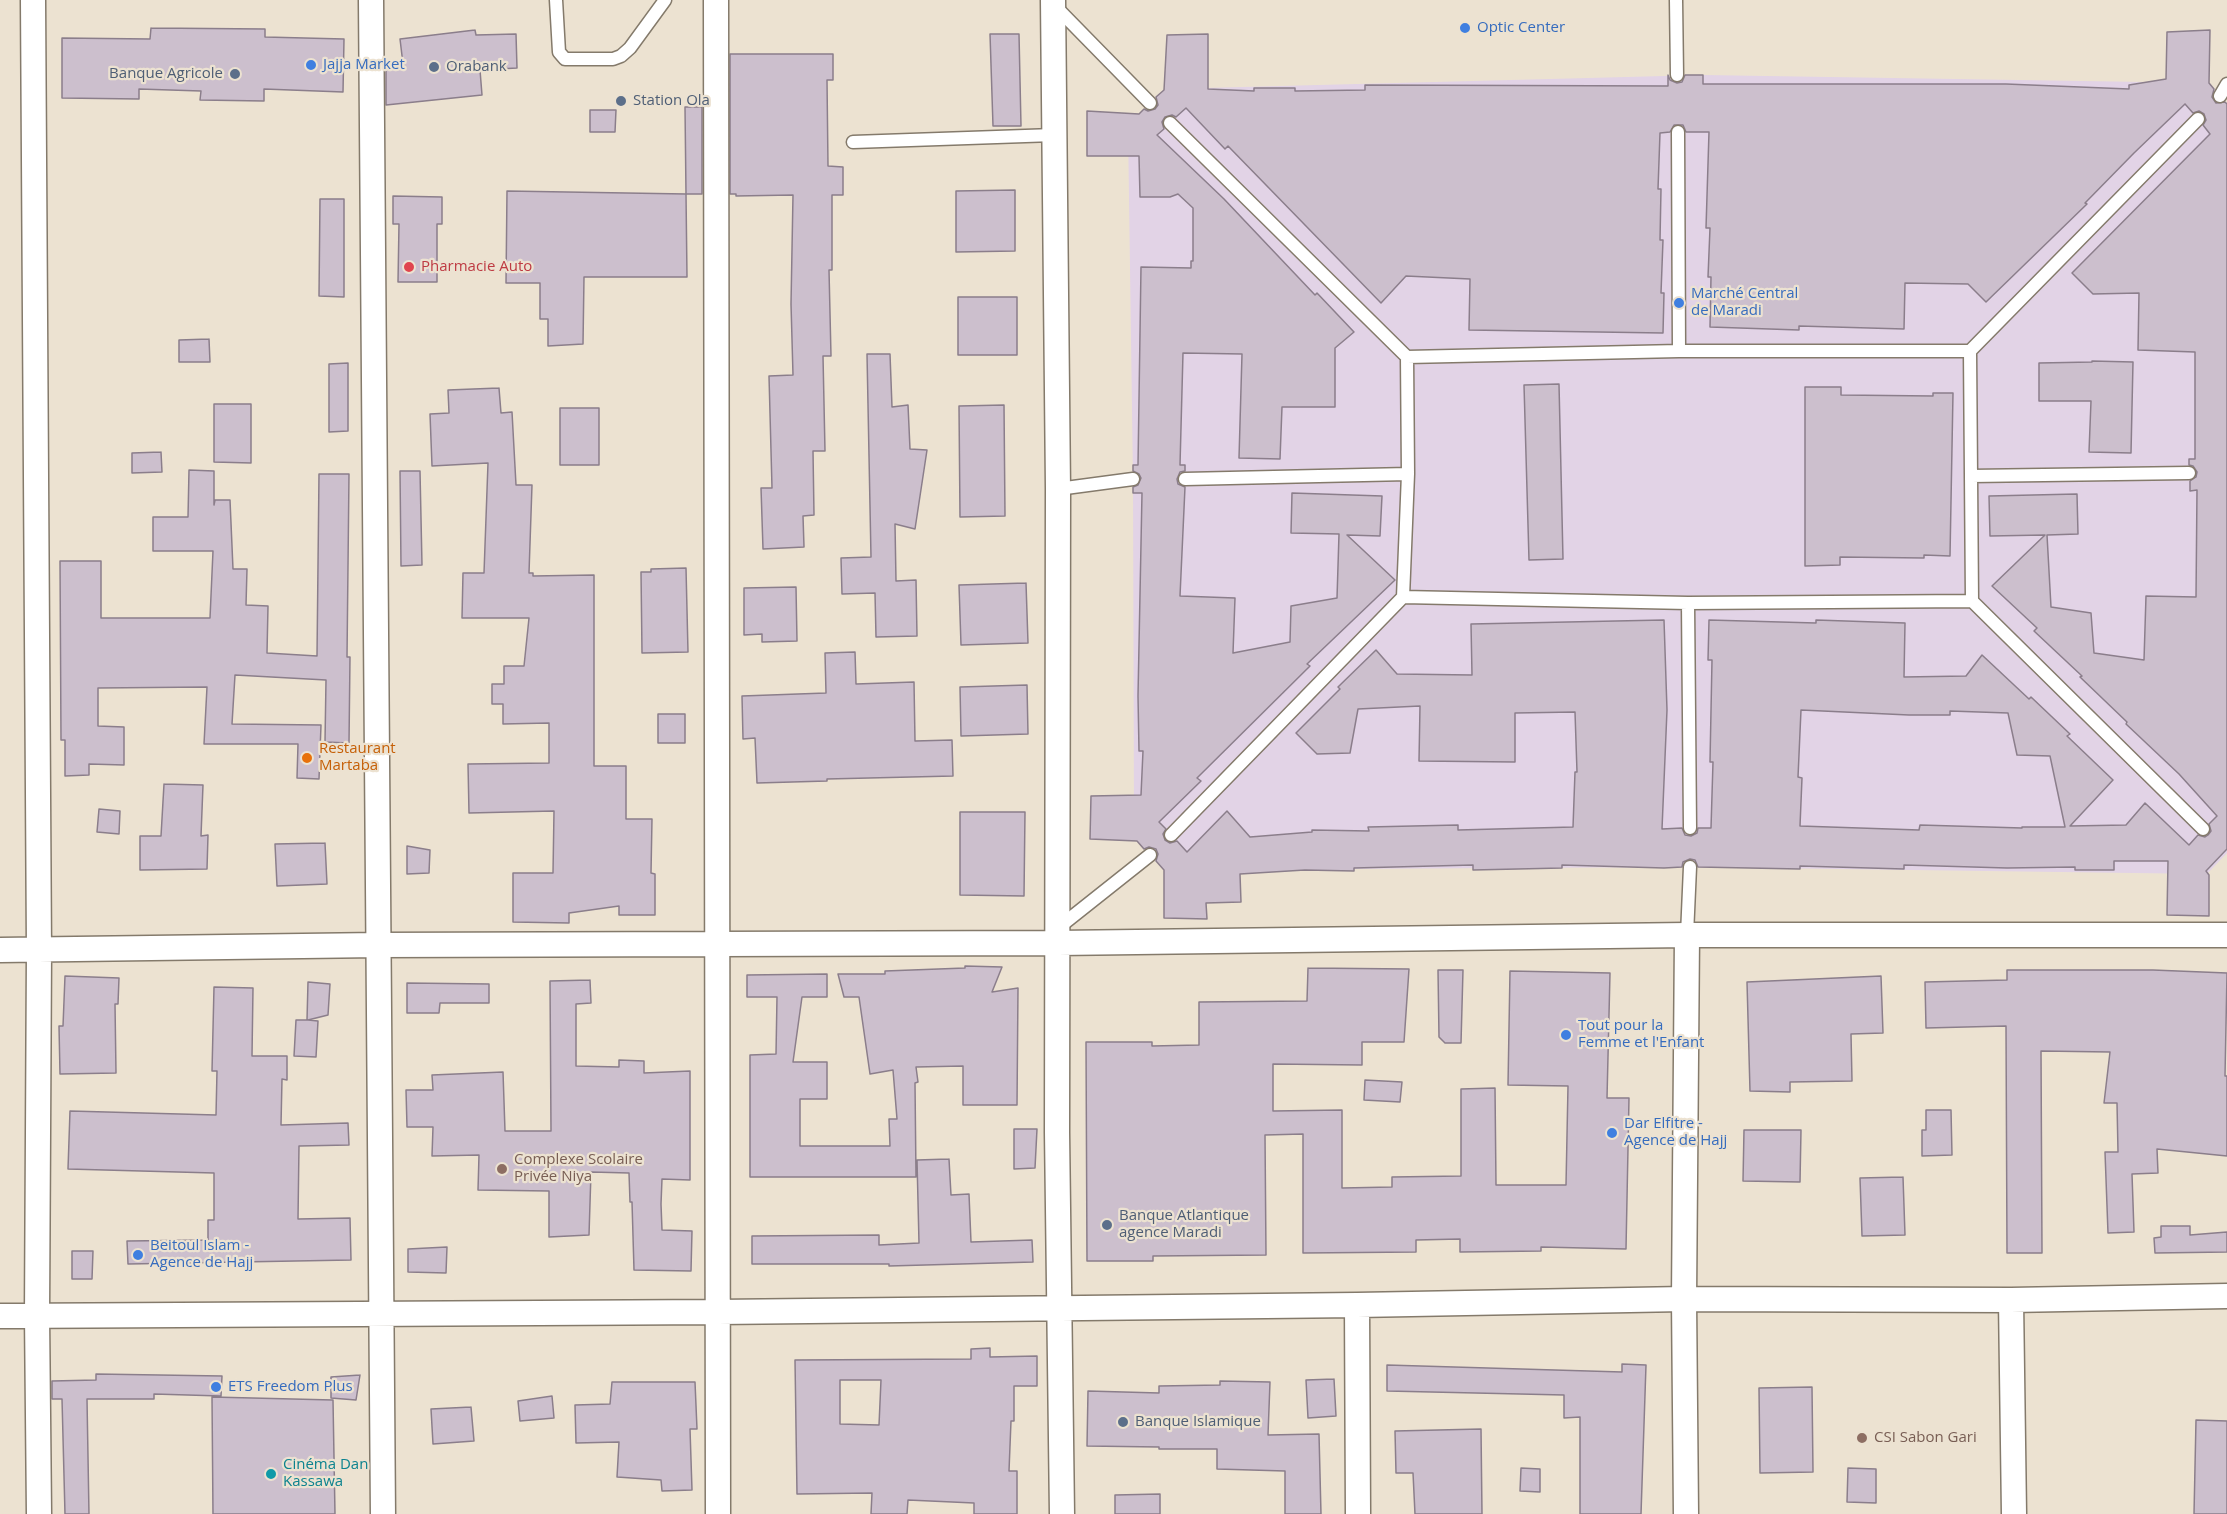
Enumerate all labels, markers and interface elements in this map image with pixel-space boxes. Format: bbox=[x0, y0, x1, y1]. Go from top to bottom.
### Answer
place label: Optic Center bbox=[1477, 19, 1565, 37]
marker: Optic Center bbox=[1458, 21, 1472, 35]
place label: Jajja Market bbox=[323, 56, 405, 74]
marker: Jajja Market bbox=[304, 58, 318, 72]
place label: Orabank bbox=[446, 58, 507, 76]
marker: Orabank bbox=[427, 60, 441, 74]
place label: Banque Agricole bbox=[109, 65, 223, 83]
marker: Banque Agricole bbox=[228, 67, 242, 81]
place label: Station Ola bbox=[633, 92, 710, 110]
marker: Station Ola bbox=[614, 94, 628, 108]
place label: Pharmacie Auto bbox=[421, 258, 532, 276]
marker: Pharmacie Auto bbox=[402, 260, 416, 274]
place label: Marché Central de Maradi bbox=[1691, 285, 1798, 320]
marker: Marché Central de Maradi bbox=[1672, 296, 1686, 310]
place label: Restaurant Martaba bbox=[319, 740, 396, 775]
marker: Restaurant Martaba bbox=[300, 751, 314, 765]
place label: Tout pour la Femme et l'Enfant bbox=[1578, 1017, 1704, 1052]
marker: Tout pour la Femme et l'Enfant bbox=[1559, 1028, 1573, 1042]
place label: Dar Elfitre - Agence de Hajj bbox=[1624, 1115, 1727, 1150]
marker: Dar Elfitre - Agence de Hajj bbox=[1605, 1126, 1619, 1140]
place label: Complexe Scolaire Privée Niya bbox=[514, 1151, 643, 1186]
marker: Complexe Scolaire Privée Niya bbox=[495, 1162, 509, 1176]
place label: Banque Atlantique agence Maradi bbox=[1119, 1207, 1249, 1242]
marker: Banque Atlantique agence Maradi bbox=[1100, 1218, 1114, 1232]
place label: Beitoul Islam - Agence de Hajj bbox=[150, 1237, 253, 1272]
marker: Beitoul Islam - Agence de Hajj bbox=[131, 1248, 145, 1262]
place label: ETS Freedom Plus bbox=[228, 1378, 353, 1396]
marker: ETS Freedom Plus bbox=[209, 1380, 223, 1394]
place label: Banque Islamique bbox=[1135, 1413, 1261, 1431]
marker: Banque Islamique bbox=[1116, 1415, 1130, 1429]
place label: CSI Sabon Gari bbox=[1874, 1429, 1977, 1447]
marker: CSI Sabon Gari bbox=[1855, 1431, 1869, 1445]
place label: Cinéma Dan Kassawa bbox=[283, 1456, 368, 1491]
marker: Cinéma Dan Kassawa bbox=[264, 1467, 278, 1481]

